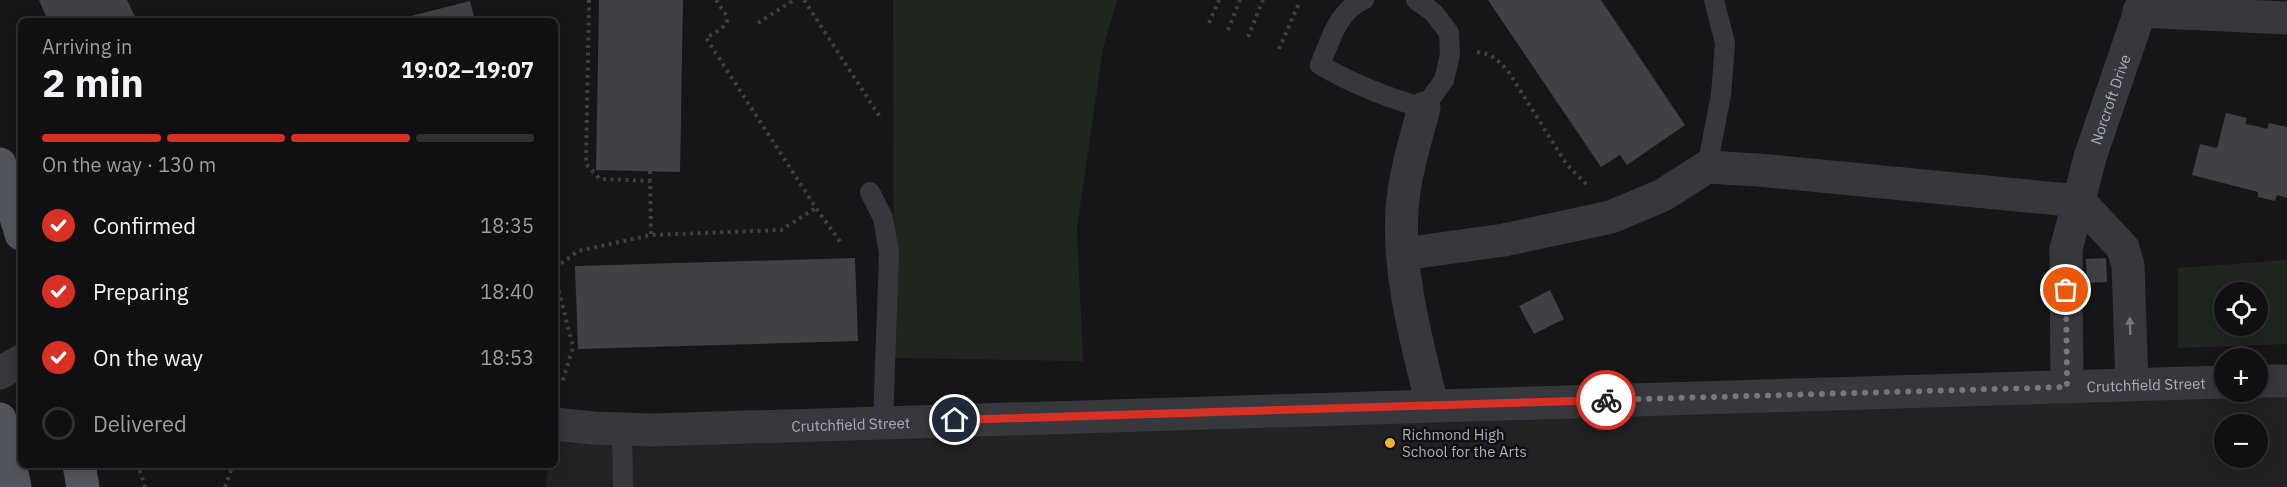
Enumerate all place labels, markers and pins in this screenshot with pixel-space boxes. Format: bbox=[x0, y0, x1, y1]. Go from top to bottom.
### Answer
pin bbox=[2040, 264, 2091, 315]
pin bbox=[929, 394, 980, 445]
place label: Richmond High School for the Arts bbox=[1402, 425, 1527, 461]
marker: Richmond High School for the Arts bbox=[1383, 436, 1397, 450]

